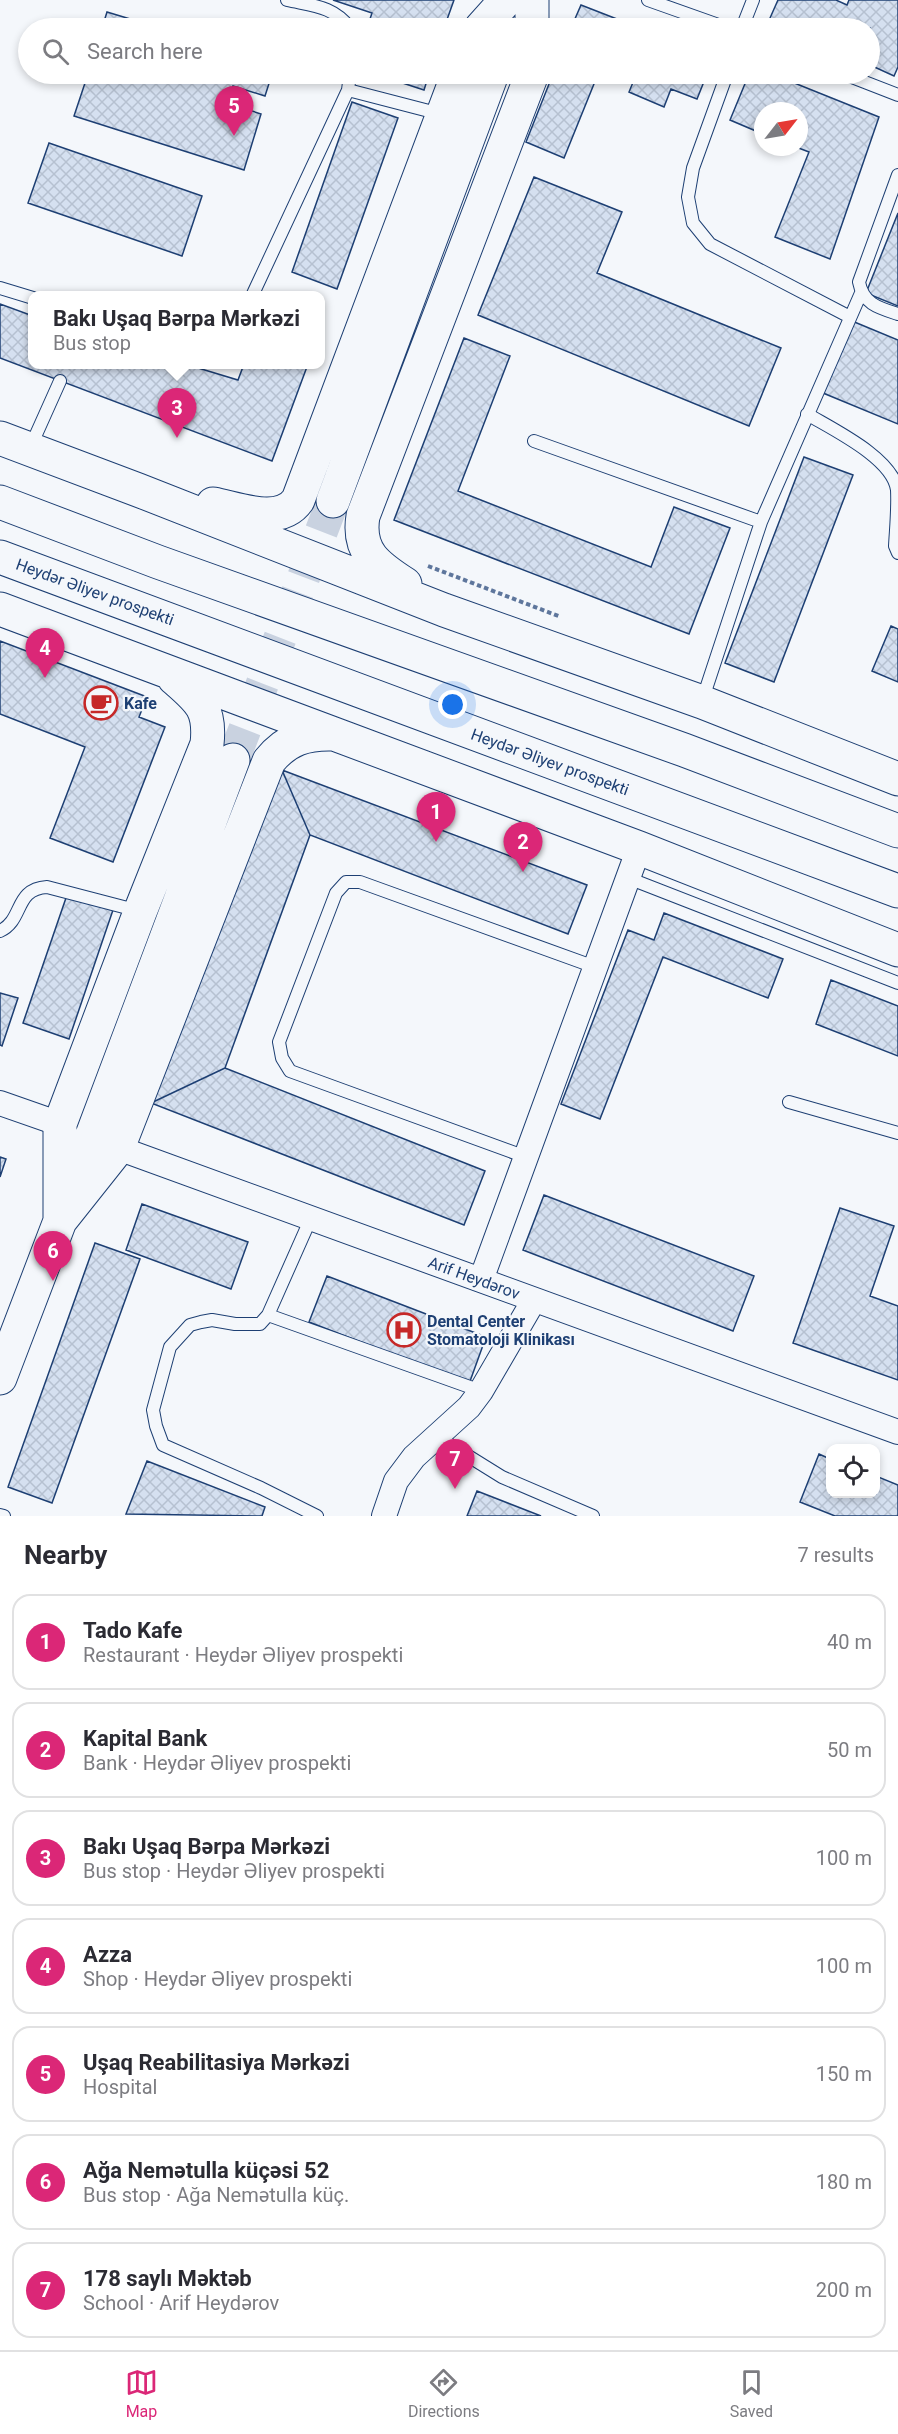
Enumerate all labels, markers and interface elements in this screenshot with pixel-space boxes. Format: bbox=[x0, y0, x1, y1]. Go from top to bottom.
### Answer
search box bbox=[18, 18, 880, 84]
icon: search bbox=[39, 35, 72, 68]
text: Search here bbox=[87, 39, 203, 64]
pin: 5 bbox=[214, 86, 254, 136]
north arrow bbox=[754, 102, 808, 156]
popup bbox=[28, 291, 325, 369]
text: Bakı Uşaq Bərpa Mərkəzi bbox=[53, 306, 300, 331]
text: Bus stop bbox=[53, 331, 131, 355]
pin: 3 bbox=[158, 388, 196, 438]
street label: Heydər Əliyev prospekti bbox=[13, 555, 177, 629]
pin: 4 bbox=[26, 628, 64, 678]
cafe icon: Kafe bbox=[83, 685, 119, 721]
your location bbox=[438, 690, 467, 719]
place label: Kafe bbox=[124, 694, 157, 713]
street label: Heydər Əliyev prospekti bbox=[468, 725, 632, 799]
pin: 1 bbox=[416, 792, 456, 842]
pin: 2 bbox=[504, 822, 542, 872]
pin: 6 bbox=[34, 1232, 72, 1281]
street label: Arif Heydərov bbox=[426, 1253, 523, 1303]
hospital icon: Dental Center Stomatoloji Klinikası bbox=[386, 1312, 422, 1348]
place label: Dental Center Stomatoloji Klinikası bbox=[427, 1312, 575, 1349]
pin: 7 bbox=[436, 1440, 474, 1489]
map controls bbox=[826, 1444, 880, 1498]
button: locate bbox=[826, 1444, 880, 1498]
text: Nearby bbox=[24, 1540, 107, 1570]
text: 7 results bbox=[798, 1543, 874, 1567]
text: Tado Kafe bbox=[83, 1618, 182, 1643]
text: 1 bbox=[40, 1630, 51, 1654]
text: 40 m bbox=[827, 1630, 872, 1654]
text: Restaurant · Heydər Əliyev prospekti bbox=[83, 1643, 403, 1667]
text: Kapital Bank bbox=[83, 1726, 207, 1751]
text: 2 bbox=[40, 1738, 51, 1762]
text: 50 m bbox=[827, 1738, 872, 1762]
text: Bank · Heydər Əliyev prospekti bbox=[83, 1751, 351, 1775]
text: Bakı Uşaq Bərpa Mərkəzi bbox=[83, 1834, 330, 1859]
text: 3 bbox=[40, 1846, 51, 1870]
text: 100 m bbox=[816, 1846, 872, 1870]
text: Bus stop · Heydər Əliyev prospekti bbox=[83, 1859, 385, 1883]
text: Azza bbox=[83, 1942, 132, 1967]
text: 4 bbox=[40, 1954, 51, 1978]
text: 100 m bbox=[816, 1954, 872, 1978]
text: Shop · Heydər Əliyev prospekti bbox=[83, 1967, 352, 1991]
text: Uşaq Reabilitasiya Mərkəzi bbox=[83, 2050, 350, 2075]
text: 5 bbox=[40, 2062, 51, 2086]
text: 150 m bbox=[816, 2062, 872, 2086]
text: Hospital bbox=[83, 2075, 157, 2099]
text: Ağa Nemətulla küçəsi 52 bbox=[83, 2158, 329, 2183]
text: 6 bbox=[40, 2170, 51, 2194]
text: 180 m bbox=[816, 2170, 872, 2194]
text: Bus stop · Ağa Nemətulla küç. bbox=[83, 2183, 349, 2207]
text: 178 saylı Məktəb bbox=[83, 2266, 252, 2291]
text: 7 bbox=[40, 2278, 51, 2302]
text: 200 m bbox=[816, 2278, 872, 2302]
text: School · Arif Heydərov bbox=[83, 2291, 279, 2315]
tab: Map bbox=[125, 2366, 158, 2421]
tab: Directions bbox=[408, 2366, 480, 2421]
tab: Saved bbox=[730, 2366, 773, 2421]

